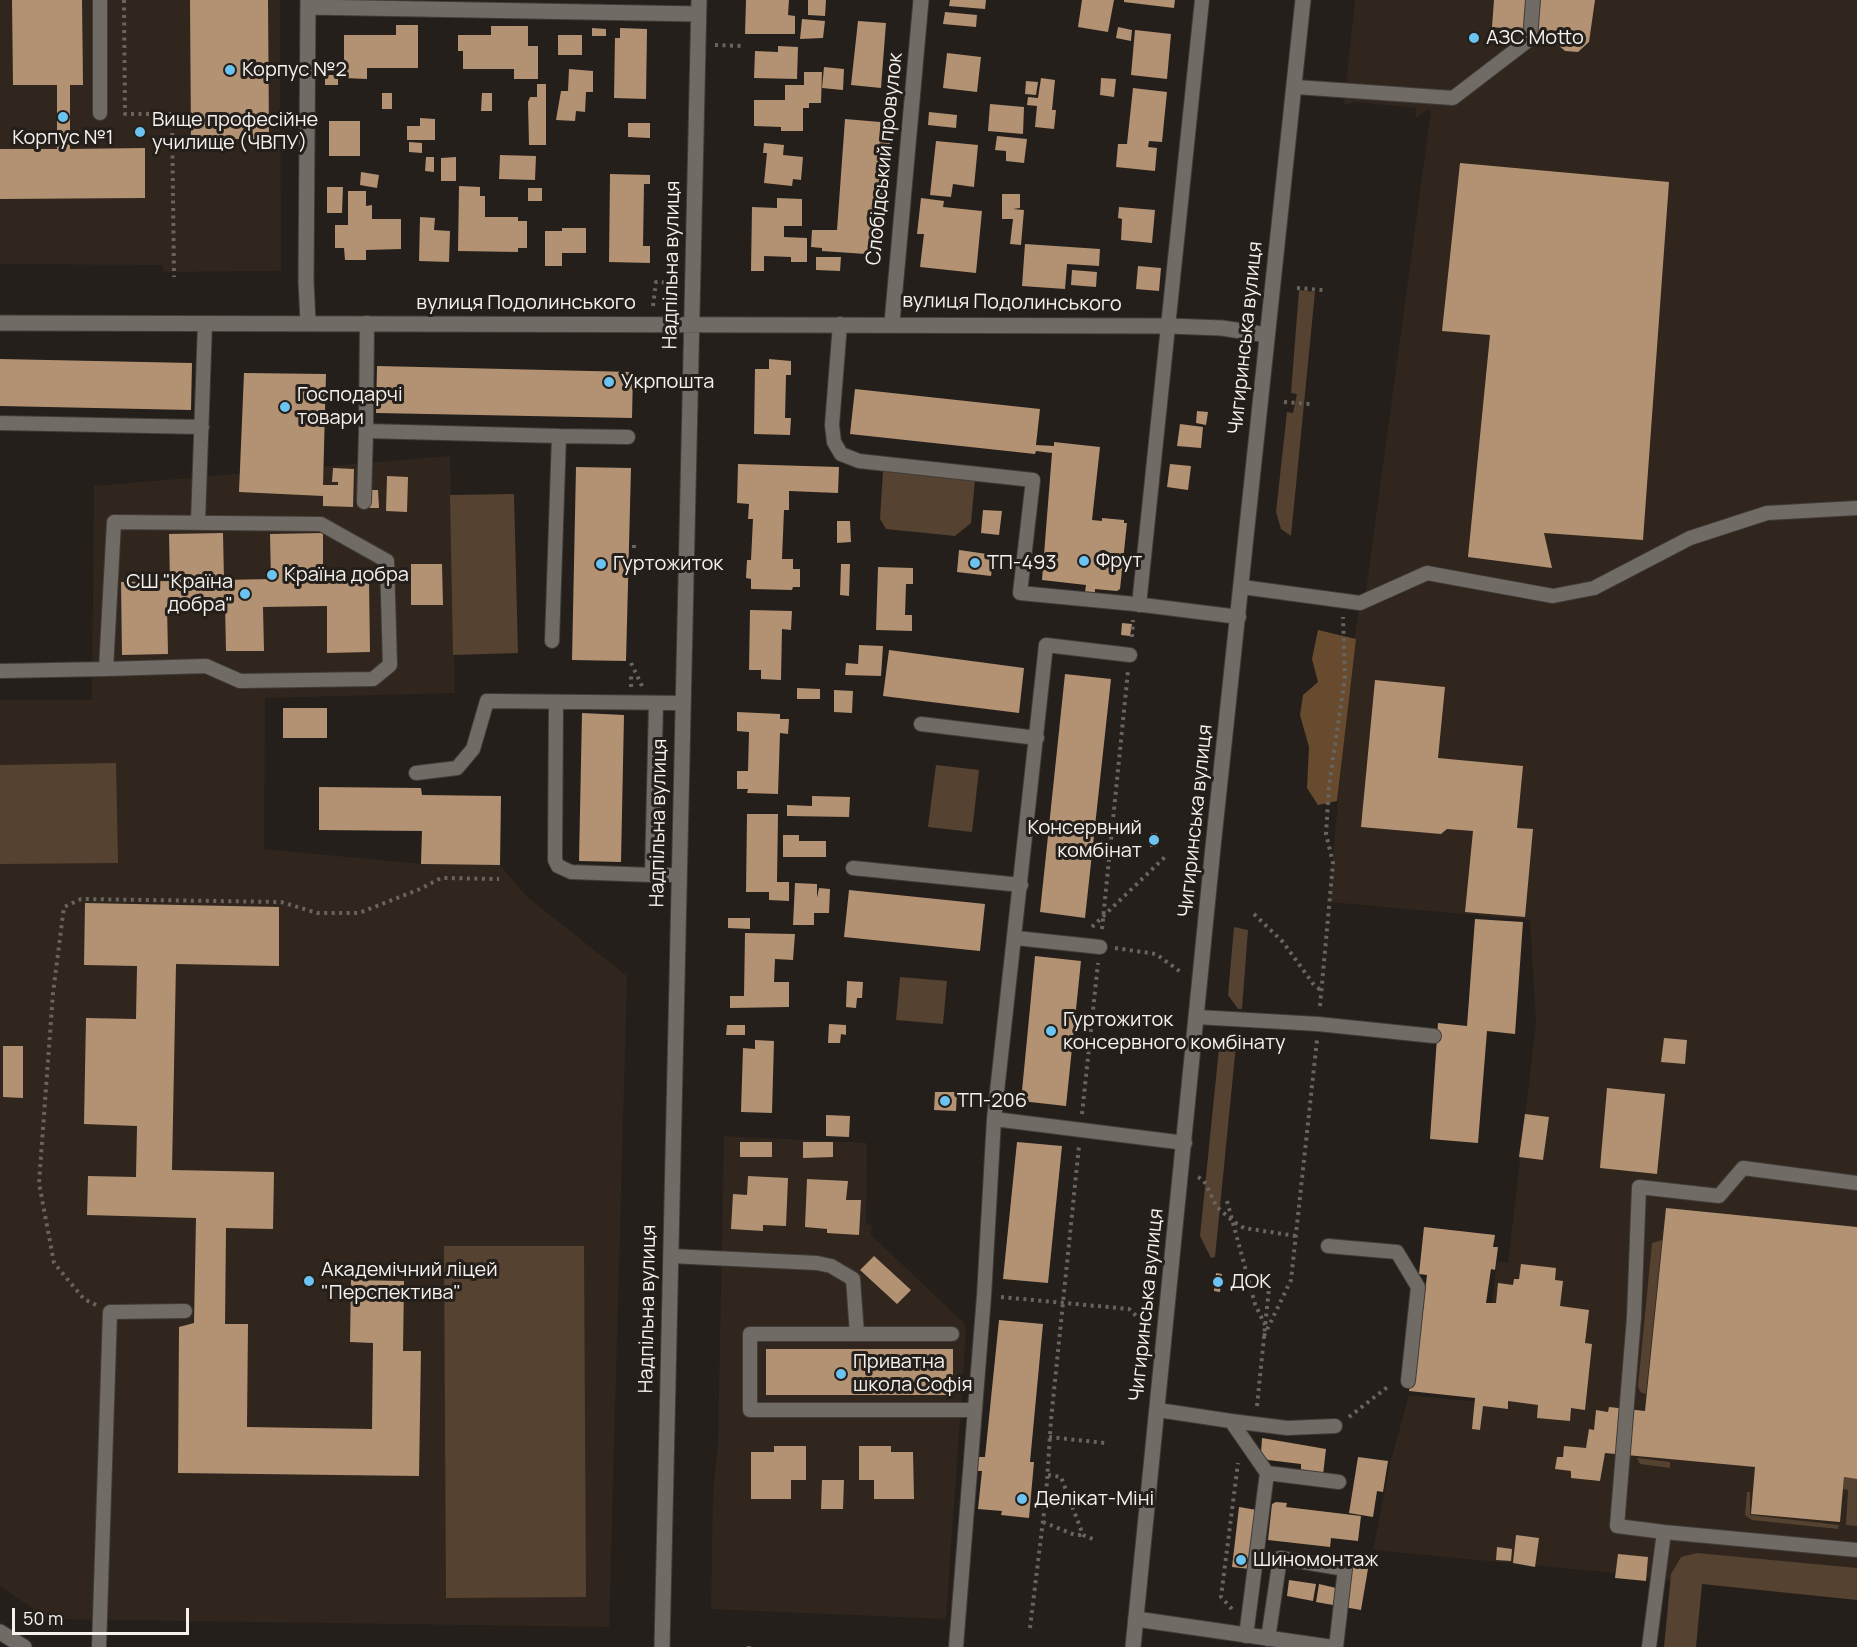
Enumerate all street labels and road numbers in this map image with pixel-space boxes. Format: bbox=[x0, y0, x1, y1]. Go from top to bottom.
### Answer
street label: Слобідський провулок bbox=[862, 52, 908, 266]
street label: Надпільна вулиця bbox=[659, 180, 685, 350]
street label: Чигиринська вулиця bbox=[1224, 240, 1268, 436]
street label: вулиця Подолинського bbox=[902, 289, 1122, 317]
street label: вулиця Подолинського bbox=[416, 291, 636, 315]
street label: Чигиринська вулиця bbox=[1174, 723, 1218, 919]
street label: Надпільна вулиця bbox=[646, 738, 672, 908]
street label: Чигиринська вулиця bbox=[1125, 1207, 1169, 1403]
street label: Надпільна вулиця bbox=[635, 1224, 661, 1394]

